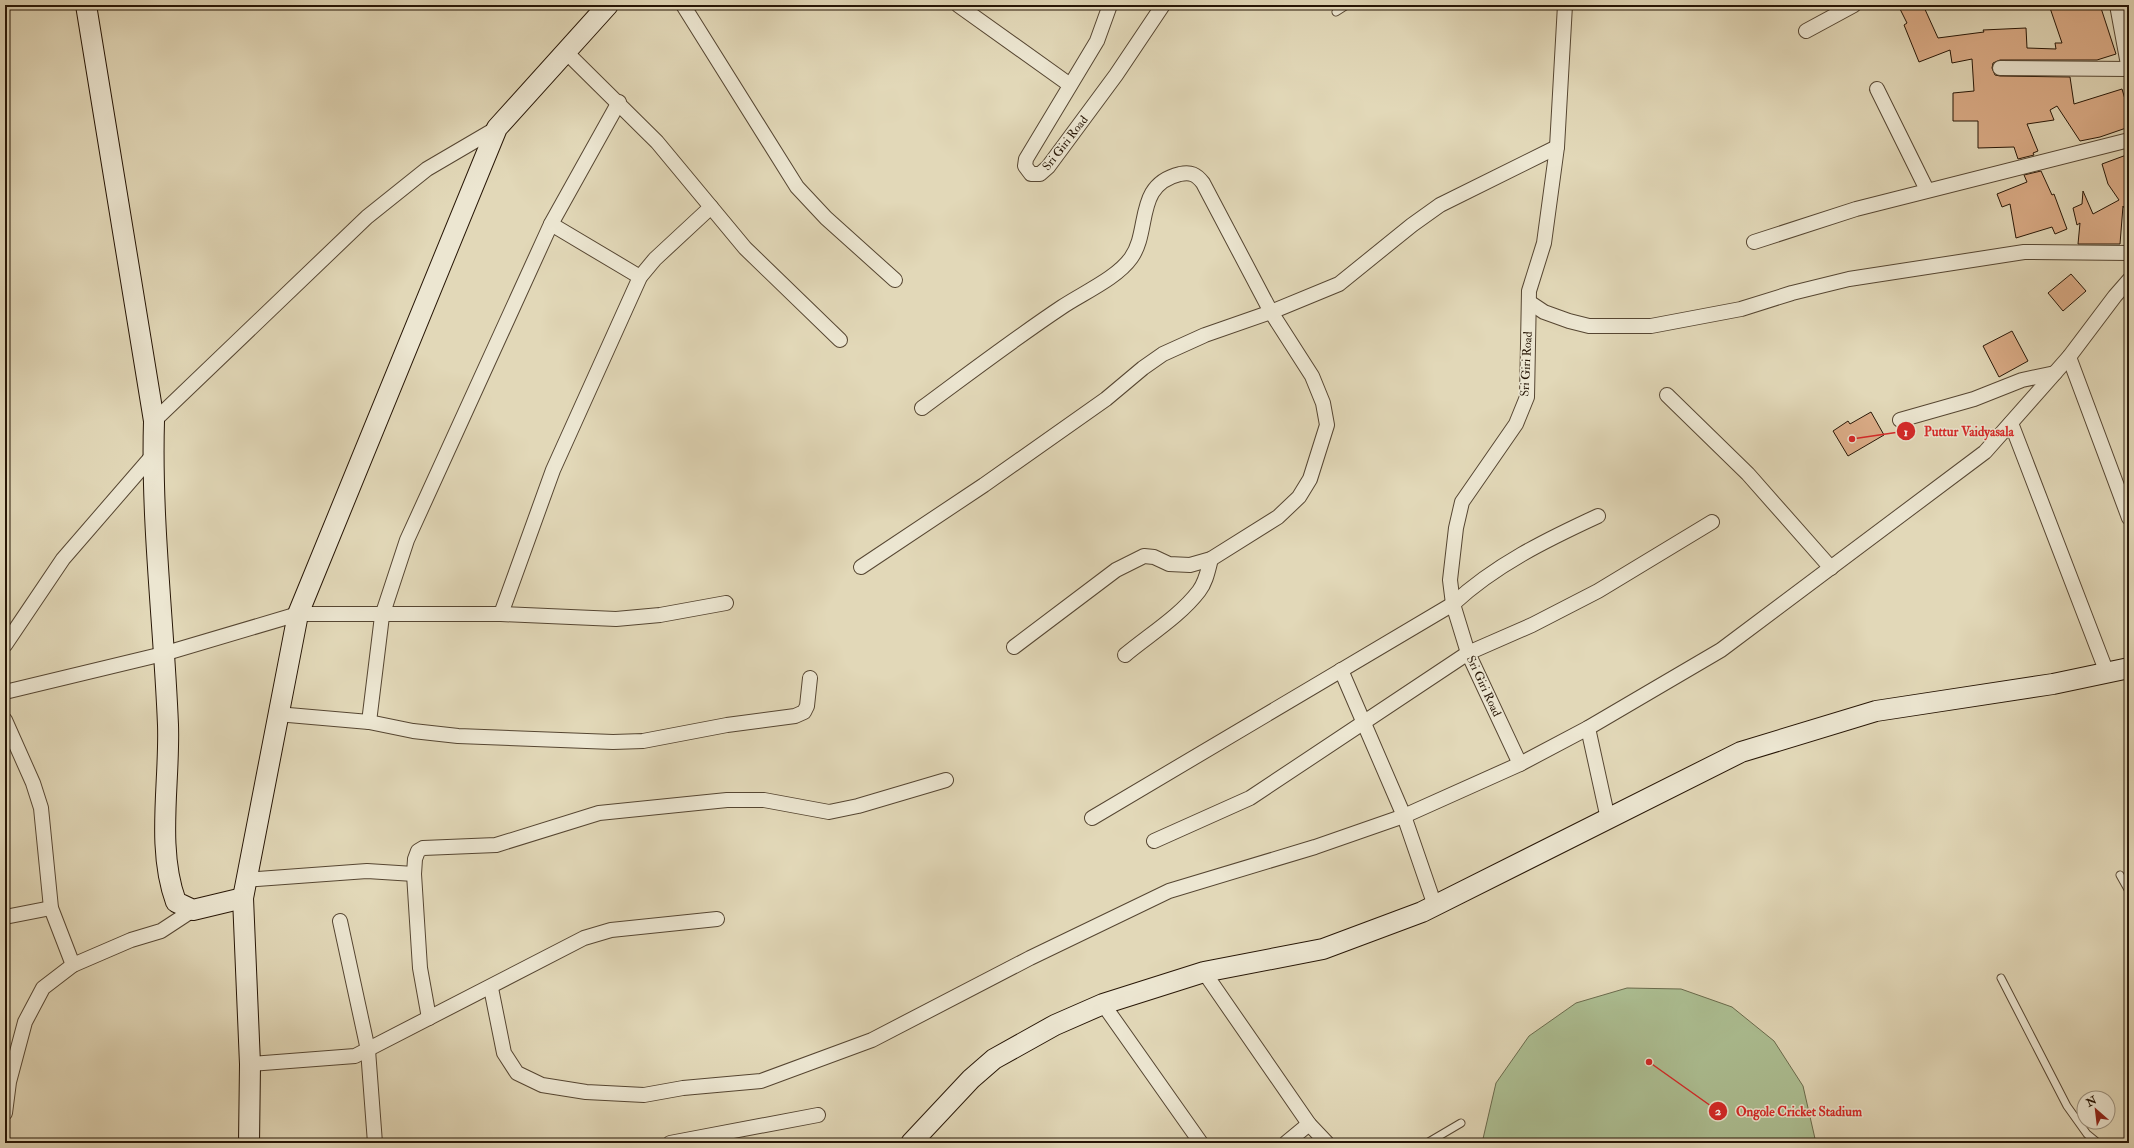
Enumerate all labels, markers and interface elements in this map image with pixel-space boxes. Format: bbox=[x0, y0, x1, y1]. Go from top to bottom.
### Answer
street label: Sri Giri Road bbox=[1039, 113, 1091, 174]
street label: Sri Giri Road bbox=[1517, 331, 1536, 397]
callout: Puttur Vaidyasala bbox=[1896, 419, 2022, 444]
text: Puttur Vaidyasala bbox=[1924, 424, 2015, 441]
text: 1 bbox=[1904, 425, 1908, 440]
street label: Sri Giri Road bbox=[1463, 653, 1504, 719]
north arrow bbox=[2076, 1090, 2116, 1130]
text: N bbox=[2083, 1093, 2100, 1110]
callout: Ongole Cricket Stadium bbox=[1708, 1099, 1870, 1124]
text: 2 bbox=[1715, 1104, 1721, 1119]
text: Ongole Cricket Stadium bbox=[1736, 1104, 1863, 1121]

